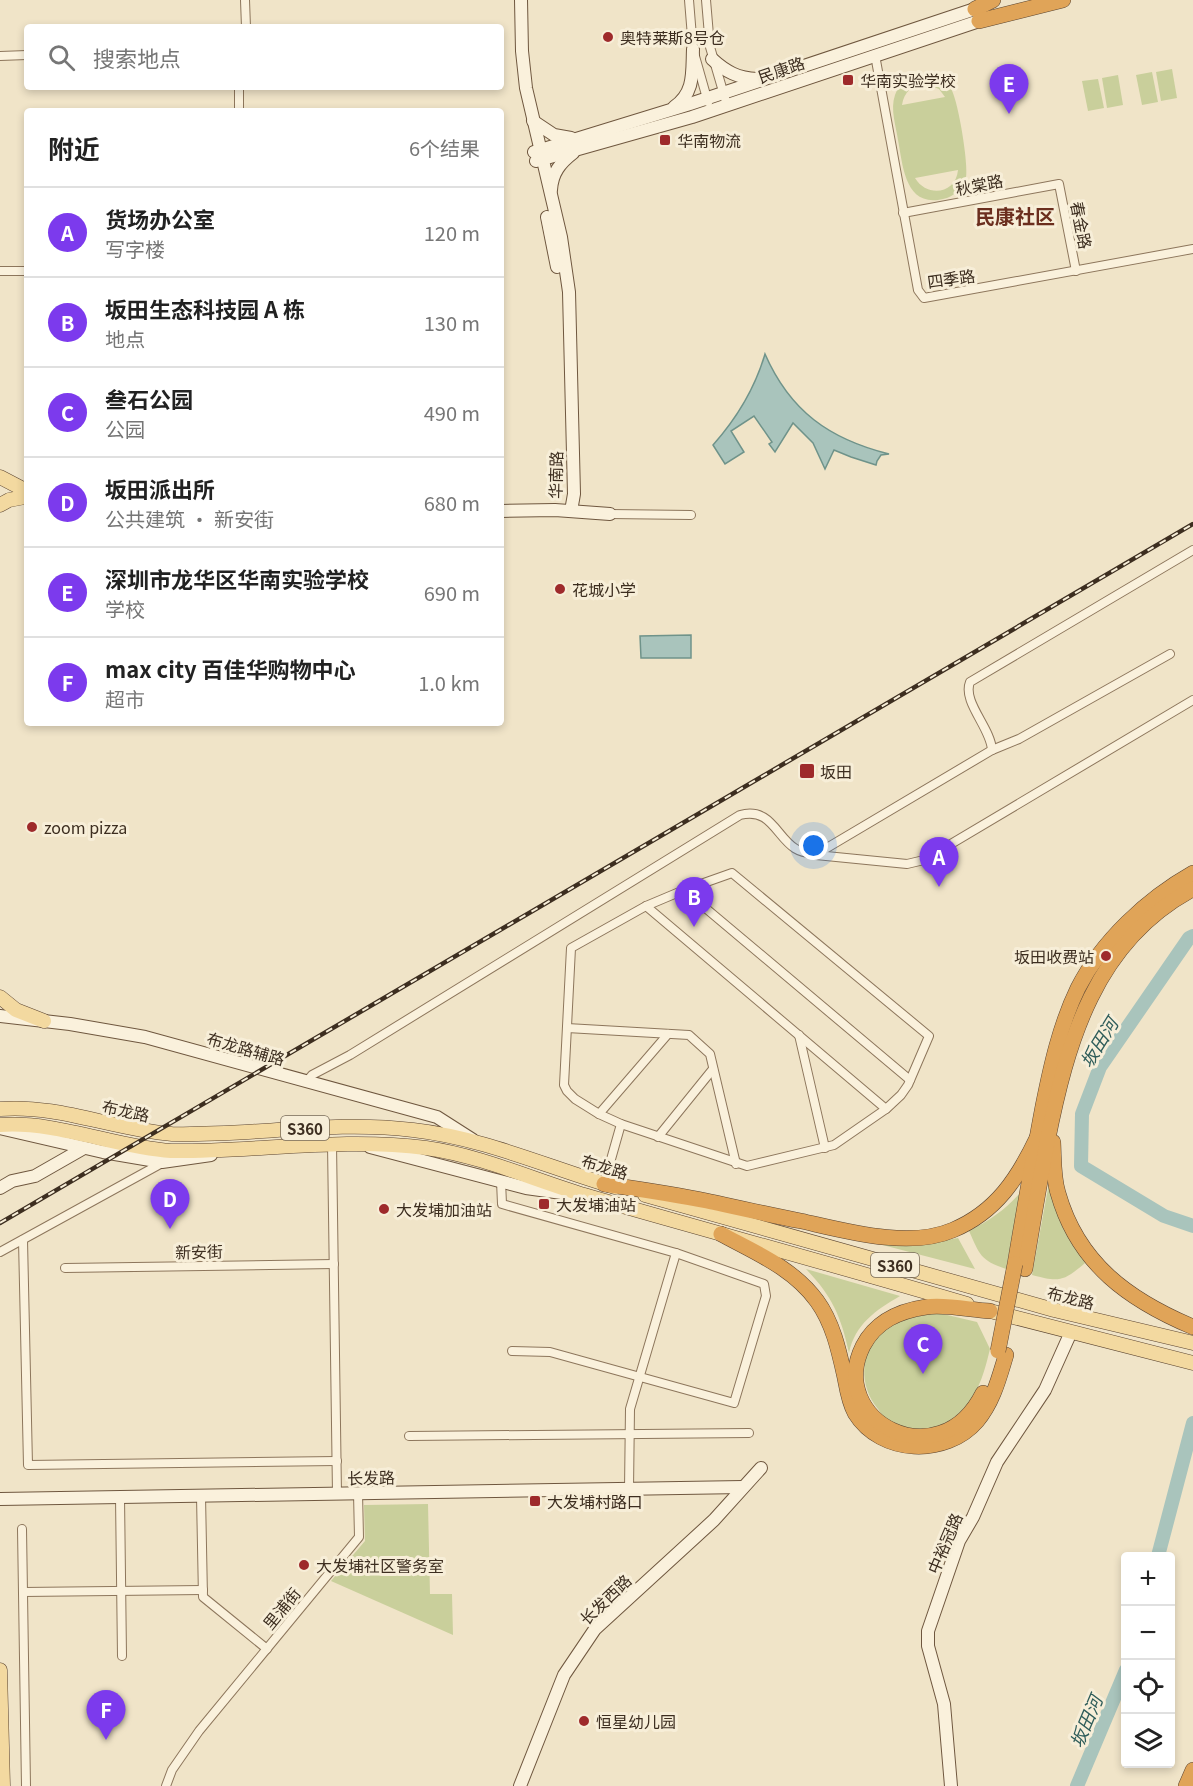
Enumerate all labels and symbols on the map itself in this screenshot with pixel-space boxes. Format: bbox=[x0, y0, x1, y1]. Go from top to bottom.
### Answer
place label: 奥特莱斯8号仓 bbox=[620, 25, 725, 49]
marker: 奥特莱斯8号仓 bbox=[601, 30, 615, 44]
street label: 民康路 bbox=[754, 50, 808, 88]
pin: E bbox=[990, 64, 1028, 114]
place label: 华南实验学校 bbox=[860, 68, 956, 92]
marker: 华南实验学校 bbox=[841, 73, 855, 87]
place label: 华南物流 bbox=[677, 128, 741, 152]
marker: 华南物流 bbox=[658, 133, 672, 147]
street label: 秋棠路 bbox=[953, 168, 1005, 200]
street label: 春金路 bbox=[1066, 199, 1098, 251]
district label: 民康社区 bbox=[975, 201, 1055, 230]
street label: 四季路 bbox=[926, 263, 976, 293]
street label: 华南路 bbox=[543, 451, 567, 499]
place label: 花城小学 bbox=[572, 577, 636, 601]
marker: 花城小学 bbox=[553, 582, 567, 596]
place label: 坂田 bbox=[820, 759, 852, 783]
marker: 坂田 bbox=[798, 762, 816, 780]
place label: zoom pizza bbox=[44, 815, 127, 839]
marker: zoom pizza bbox=[25, 820, 39, 834]
your location bbox=[799, 831, 828, 860]
pin: A bbox=[920, 838, 958, 887]
pin: B bbox=[674, 878, 714, 927]
place label: 坂田收费站 bbox=[1014, 944, 1094, 968]
marker: 坂田收费站 bbox=[1099, 949, 1113, 963]
water label: 坂田河 bbox=[1073, 1010, 1125, 1072]
street label: 布龙路辅路 bbox=[204, 1025, 288, 1071]
street label: 布龙路 bbox=[100, 1093, 152, 1127]
road number: S360 bbox=[281, 1116, 329, 1140]
street label: 布龙路 bbox=[579, 1148, 631, 1184]
pin: D bbox=[150, 1180, 190, 1229]
place label: 大发埔油站 bbox=[556, 1192, 636, 1216]
place label: 大发埔加油站 bbox=[396, 1197, 492, 1221]
marker: 大发埔油站 bbox=[537, 1197, 551, 1211]
marker: 大发埔加油站 bbox=[377, 1202, 391, 1216]
street label: 新安街 bbox=[175, 1239, 223, 1263]
road number: S360 bbox=[871, 1253, 919, 1277]
street label: 布龙路 bbox=[1045, 1280, 1097, 1314]
pin: C bbox=[904, 1324, 942, 1374]
street label: 长发路 bbox=[347, 1465, 395, 1489]
place label: 大发埔村路口 bbox=[547, 1489, 643, 1513]
marker: 大发埔村路口 bbox=[528, 1494, 542, 1508]
street label: 中裕冠路 bbox=[920, 1509, 968, 1577]
place label: 大发埔社区警务室 bbox=[316, 1553, 444, 1577]
marker: 大发埔社区警务室 bbox=[297, 1558, 311, 1572]
street label: 长发西路 bbox=[574, 1568, 636, 1630]
street label: 里浦街 bbox=[257, 1582, 305, 1634]
water label: 坂田河 bbox=[1062, 1688, 1109, 1751]
pin: F bbox=[86, 1690, 126, 1740]
place label: 恒星幼儿园 bbox=[596, 1709, 676, 1733]
marker: 恒星幼儿园 bbox=[577, 1714, 591, 1728]

